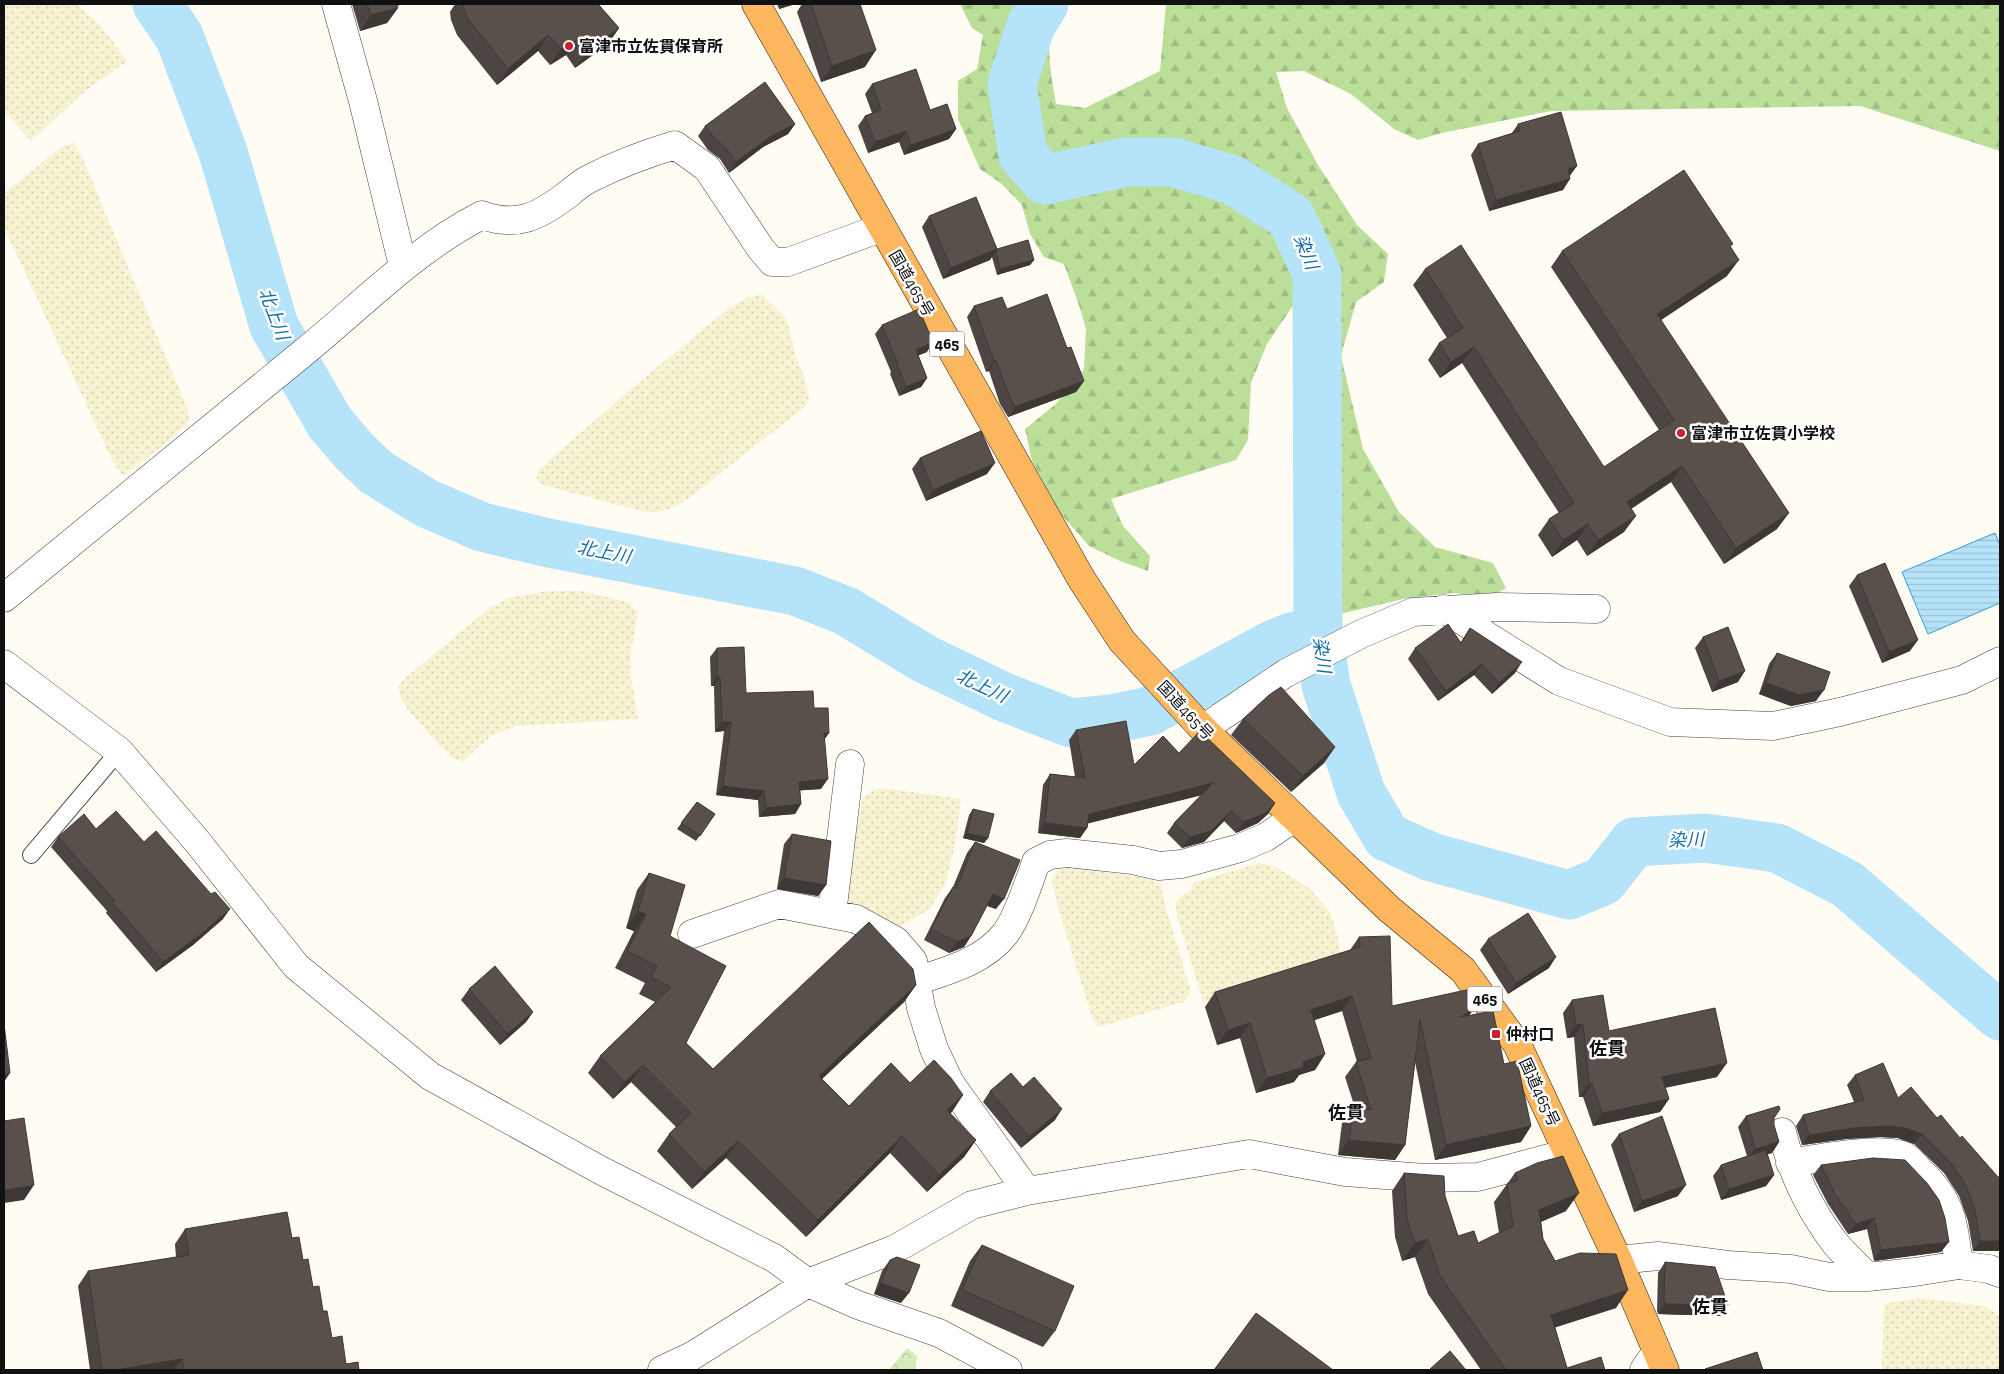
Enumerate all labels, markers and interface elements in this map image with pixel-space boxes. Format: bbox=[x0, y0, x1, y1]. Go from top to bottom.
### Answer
place label: 富津市立佐貫保育所 bbox=[579, 37, 723, 56]
marker: 富津市立佐貫保育所 bbox=[563, 40, 575, 52]
water label: 染川 bbox=[1289, 231, 1324, 275]
street label: 国道465号 bbox=[885, 247, 938, 320]
water label: 北上川 bbox=[254, 285, 295, 345]
road number: 465 bbox=[930, 332, 964, 356]
place label: 富津市立佐貫小学校 bbox=[1691, 424, 1835, 443]
marker: 富津市立佐貫小学校 bbox=[1675, 427, 1687, 439]
water label: 北上川 bbox=[575, 536, 635, 568]
water label: 染川 bbox=[1309, 636, 1336, 676]
water label: 北上川 bbox=[953, 665, 1013, 708]
street label: 国道465号 bbox=[1154, 677, 1218, 744]
water label: 染川 bbox=[1668, 828, 1706, 852]
road number: 465 bbox=[1468, 986, 1502, 1012]
place label: 仲村口 bbox=[1506, 1025, 1554, 1044]
marker: 仲村口 bbox=[1490, 1028, 1502, 1040]
district label: 佐貫 bbox=[1589, 1038, 1625, 1060]
street label: 国道465号 bbox=[1515, 1055, 1564, 1129]
district label: 佐貫 bbox=[1328, 1102, 1364, 1124]
district label: 佐貫 bbox=[1692, 1296, 1728, 1318]

